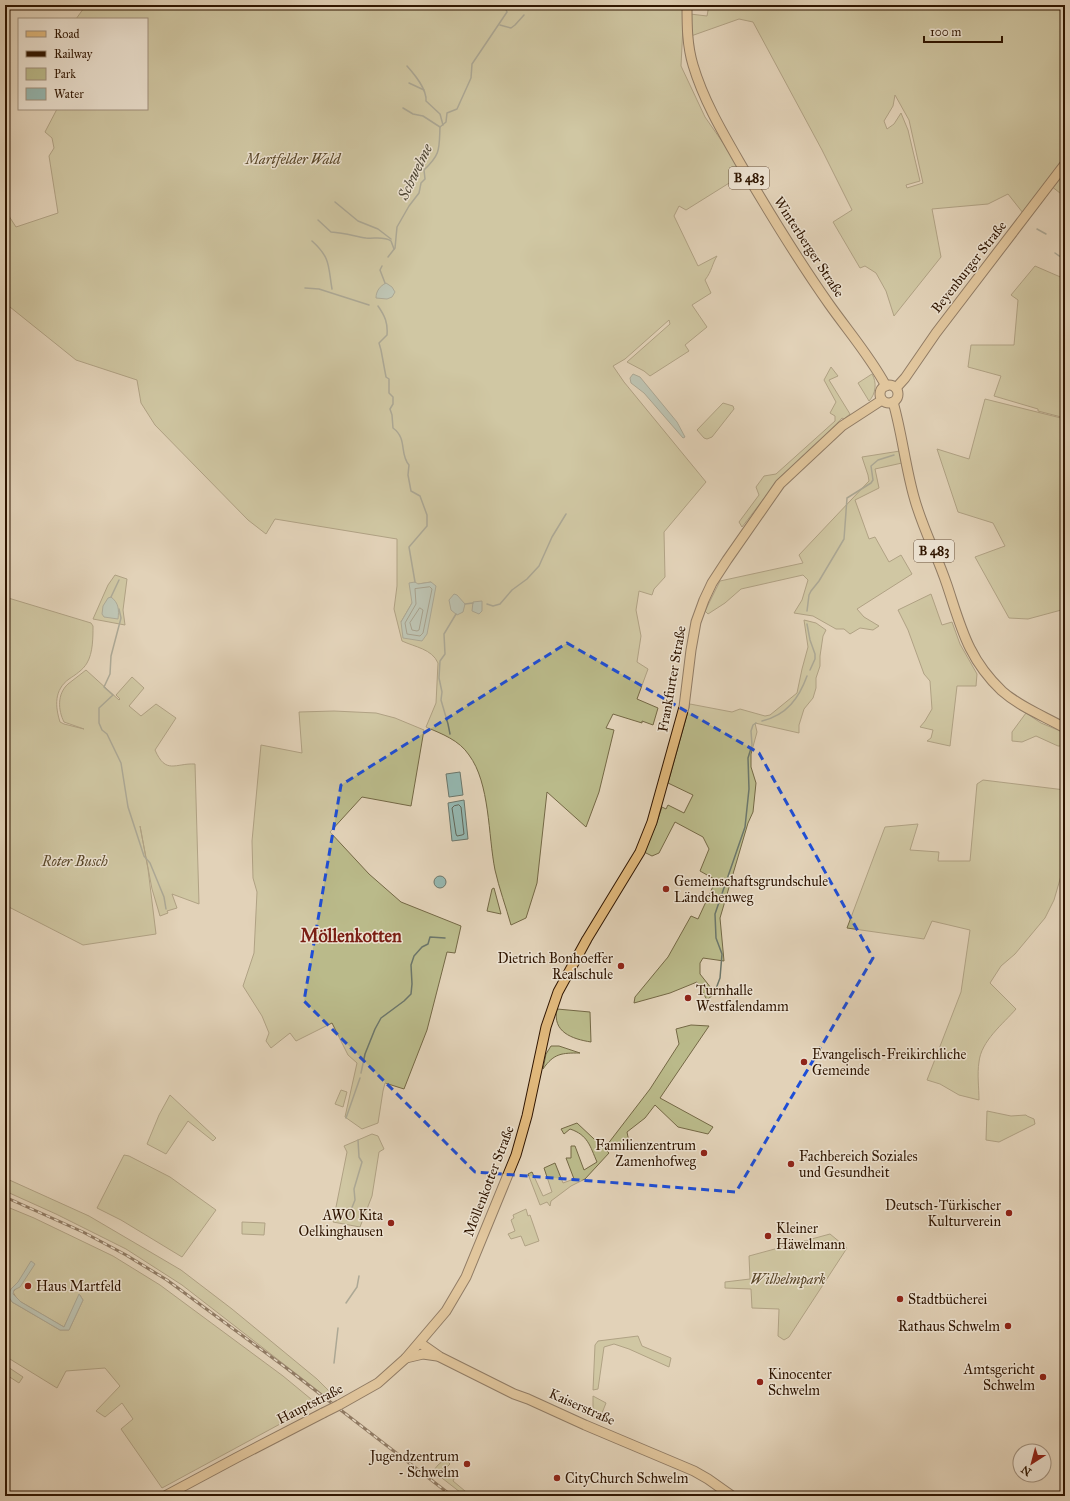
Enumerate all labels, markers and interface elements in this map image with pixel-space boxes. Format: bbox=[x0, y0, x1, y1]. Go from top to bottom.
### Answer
legend bbox=[18, 18, 148, 110]
scale bar bbox=[924, 18, 1002, 44]
text: 100 m bbox=[930, 25, 961, 39]
text: Road bbox=[54, 27, 80, 41]
text: Railway bbox=[54, 47, 93, 61]
text: Park bbox=[54, 67, 76, 81]
text: Water bbox=[54, 87, 84, 101]
water label: Schwelme bbox=[393, 141, 436, 204]
park label: Martfelder Wald bbox=[243, 151, 342, 168]
road number: B 483 bbox=[729, 167, 769, 189]
street label: Winterberger Straße bbox=[770, 194, 848, 301]
street label: Beyenburger Straße bbox=[928, 217, 1010, 316]
road number: B 483 bbox=[914, 540, 954, 562]
street label: Frankfurter Straße bbox=[654, 624, 690, 734]
park label: Roter Busch bbox=[41, 853, 108, 870]
place label: Gemeinschaftsgrundschule Ländchenweg bbox=[674, 873, 828, 906]
marker: Gemeinschaftsgrundschule Ländchenweg bbox=[661, 884, 671, 894]
district label: Möllenkotten bbox=[300, 925, 402, 947]
place label: Dietrich Bonhoeffer Realschule bbox=[497, 950, 614, 983]
marker: Dietrich Bonhoeffer Realschule bbox=[616, 961, 626, 971]
place label: Turnhalle Westfalendamm bbox=[696, 982, 789, 1015]
marker: Turnhalle Westfalendamm bbox=[683, 993, 693, 1003]
place label: Evangelisch-Freikirchliche Gemeinde bbox=[812, 1046, 967, 1079]
marker: Evangelisch-Freikirchliche Gemeinde bbox=[799, 1057, 809, 1067]
street label: Möllenkotter Straße bbox=[460, 1123, 518, 1239]
place label: Familienzentrum Zamenhofweg bbox=[595, 1137, 696, 1170]
marker: Familienzentrum Zamenhofweg bbox=[699, 1148, 709, 1158]
place label: Fachbereich Soziales und Gesundheit bbox=[799, 1148, 918, 1181]
marker: Fachbereich Soziales und Gesundheit bbox=[786, 1159, 796, 1169]
place label: Deutsch-Türkischer Kulturverein bbox=[885, 1197, 1002, 1230]
place label: AWO Kita Oelkinghausen bbox=[299, 1207, 383, 1240]
marker: Deutsch-Türkischer Kulturverein bbox=[1004, 1208, 1014, 1218]
marker: AWO Kita Oelkinghausen bbox=[386, 1218, 396, 1228]
place label: Kleiner Häwelmann bbox=[776, 1220, 846, 1253]
marker: Kleiner Häwelmann bbox=[763, 1231, 773, 1241]
park label: Wilhelmpark bbox=[751, 1271, 826, 1289]
place label: Haus Martfeld bbox=[36, 1278, 121, 1295]
marker: Haus Martfeld bbox=[23, 1281, 33, 1291]
place label: Stadtbücherei bbox=[908, 1291, 988, 1308]
marker: Stadtbücherei bbox=[895, 1294, 905, 1304]
place label: Rathaus Schwelm bbox=[898, 1318, 1000, 1335]
marker: Rathaus Schwelm bbox=[1003, 1321, 1013, 1331]
place label: Amtsgericht Schwelm bbox=[963, 1361, 1035, 1394]
place label: Kinocenter Schwelm bbox=[768, 1366, 833, 1399]
marker: Amtsgericht Schwelm bbox=[1038, 1372, 1048, 1382]
marker: Kinocenter Schwelm bbox=[755, 1377, 765, 1387]
street label: Hauptstraße bbox=[274, 1380, 346, 1428]
street label: Kaiserstraße bbox=[546, 1385, 618, 1429]
north arrow bbox=[1012, 1443, 1052, 1483]
place label: Jugendzentrum - Schwelm bbox=[368, 1448, 459, 1481]
marker: Jugendzentrum - Schwelm bbox=[462, 1459, 472, 1469]
text: N bbox=[1018, 1462, 1034, 1479]
place label: CityChurch Schwelm bbox=[565, 1470, 689, 1487]
marker: CityChurch Schwelm bbox=[552, 1473, 562, 1483]

